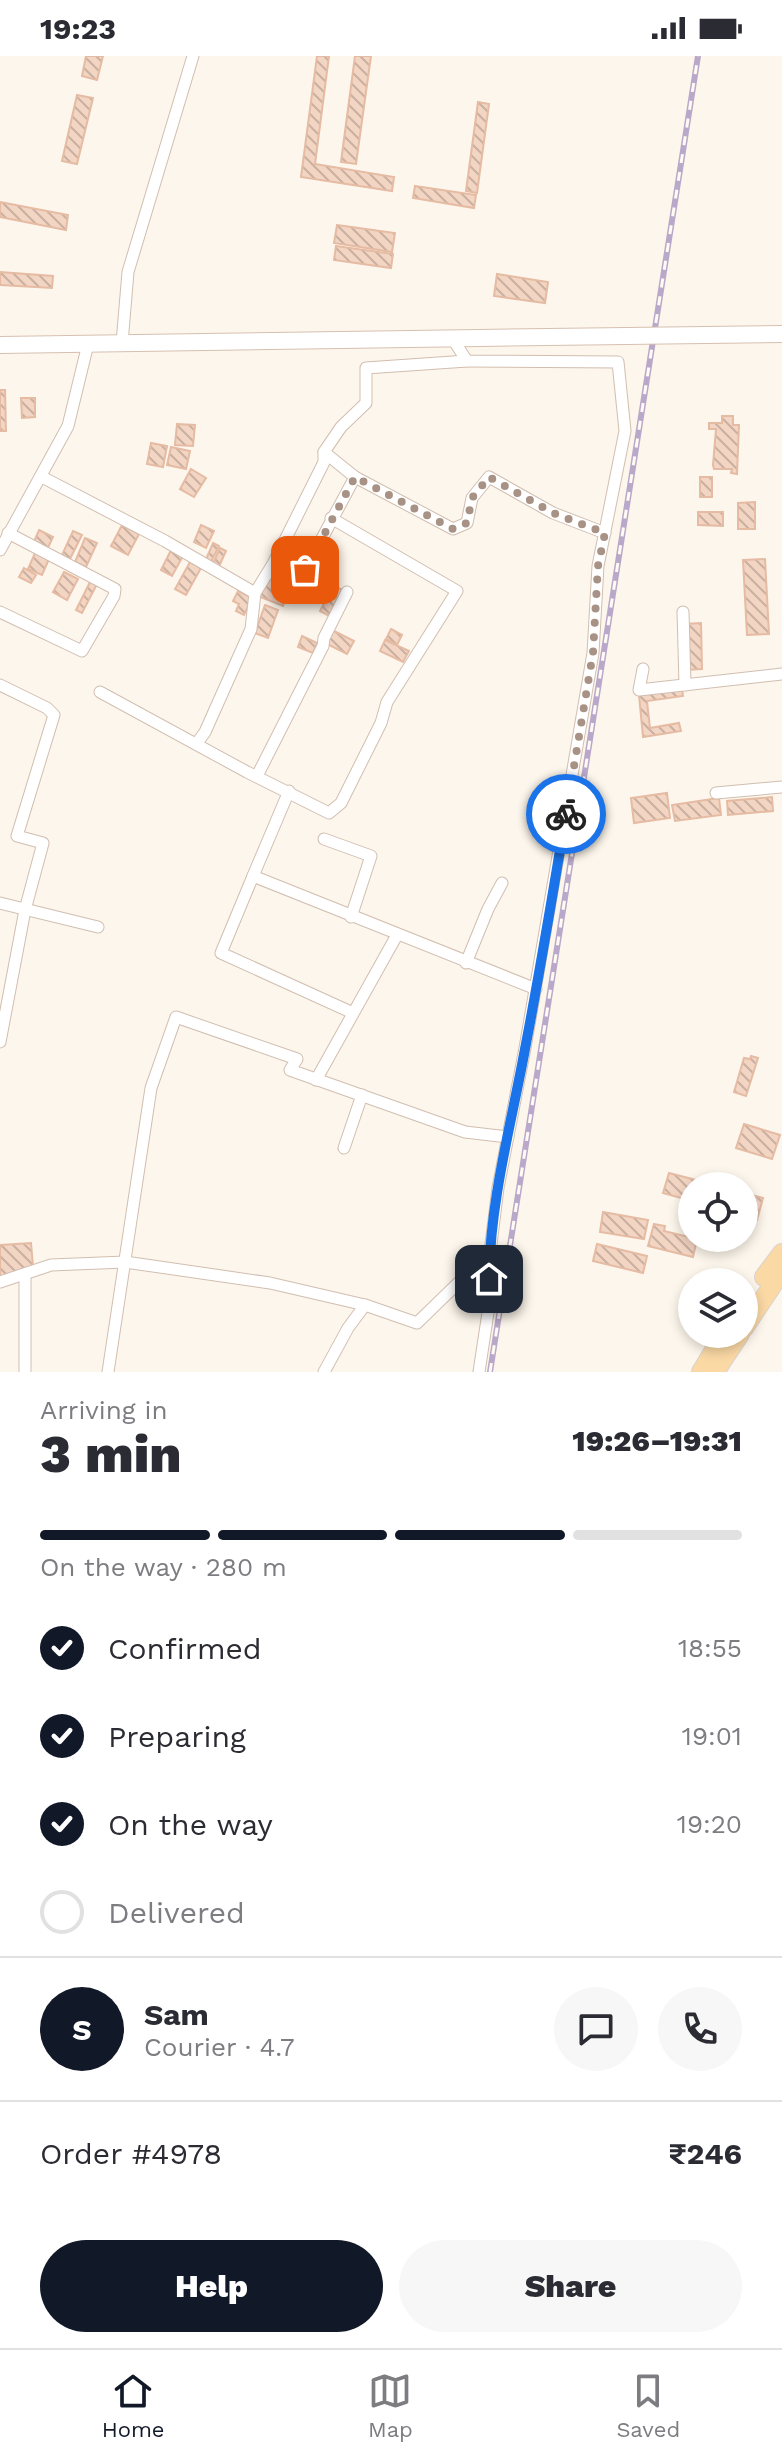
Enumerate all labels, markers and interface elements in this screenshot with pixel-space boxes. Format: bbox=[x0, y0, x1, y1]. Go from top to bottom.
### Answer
text: 19:23 bbox=[40, 11, 116, 46]
pin bbox=[271, 536, 339, 604]
icon: bag bbox=[283, 548, 327, 592]
courier bbox=[526, 774, 606, 854]
icon: bike bbox=[544, 792, 588, 836]
map controls bbox=[678, 1172, 758, 1348]
button: locate bbox=[678, 1172, 758, 1252]
pin bbox=[455, 1245, 523, 1313]
icon: home bbox=[467, 1257, 511, 1301]
button: layers bbox=[678, 1268, 758, 1348]
text: Arriving in bbox=[40, 1395, 168, 1425]
text: 19:26–19:31 bbox=[572, 1423, 742, 1458]
text: 3 min bbox=[40, 1424, 182, 1485]
text: On the way · 280 m bbox=[40, 1552, 287, 1582]
icon: check bbox=[40, 1626, 84, 1670]
text: Confirmed bbox=[108, 1631, 262, 1666]
text: 18:55 bbox=[678, 1633, 742, 1663]
icon: check bbox=[40, 1714, 84, 1758]
text: Preparing bbox=[108, 1719, 246, 1754]
text: 19:01 bbox=[682, 1721, 742, 1751]
icon: check bbox=[40, 1802, 84, 1846]
text: On the way bbox=[108, 1807, 273, 1842]
text: 19:20 bbox=[677, 1809, 742, 1839]
text: Delivered bbox=[108, 1895, 245, 1930]
button: chat bbox=[554, 1987, 638, 2071]
button: phone bbox=[658, 1987, 742, 2071]
text: Sam bbox=[144, 1997, 209, 2032]
text: S bbox=[72, 2012, 92, 2047]
text: Courier · 4.7 bbox=[144, 2032, 294, 2062]
text: Order #4978 bbox=[40, 2136, 222, 2171]
text: ₹246 bbox=[669, 2136, 742, 2171]
button: Help bbox=[40, 2240, 383, 2332]
button: Share bbox=[399, 2240, 742, 2332]
tab: Home bbox=[102, 2369, 165, 2442]
tab: Map bbox=[368, 2369, 413, 2442]
tab: Saved bbox=[616, 2369, 680, 2442]

